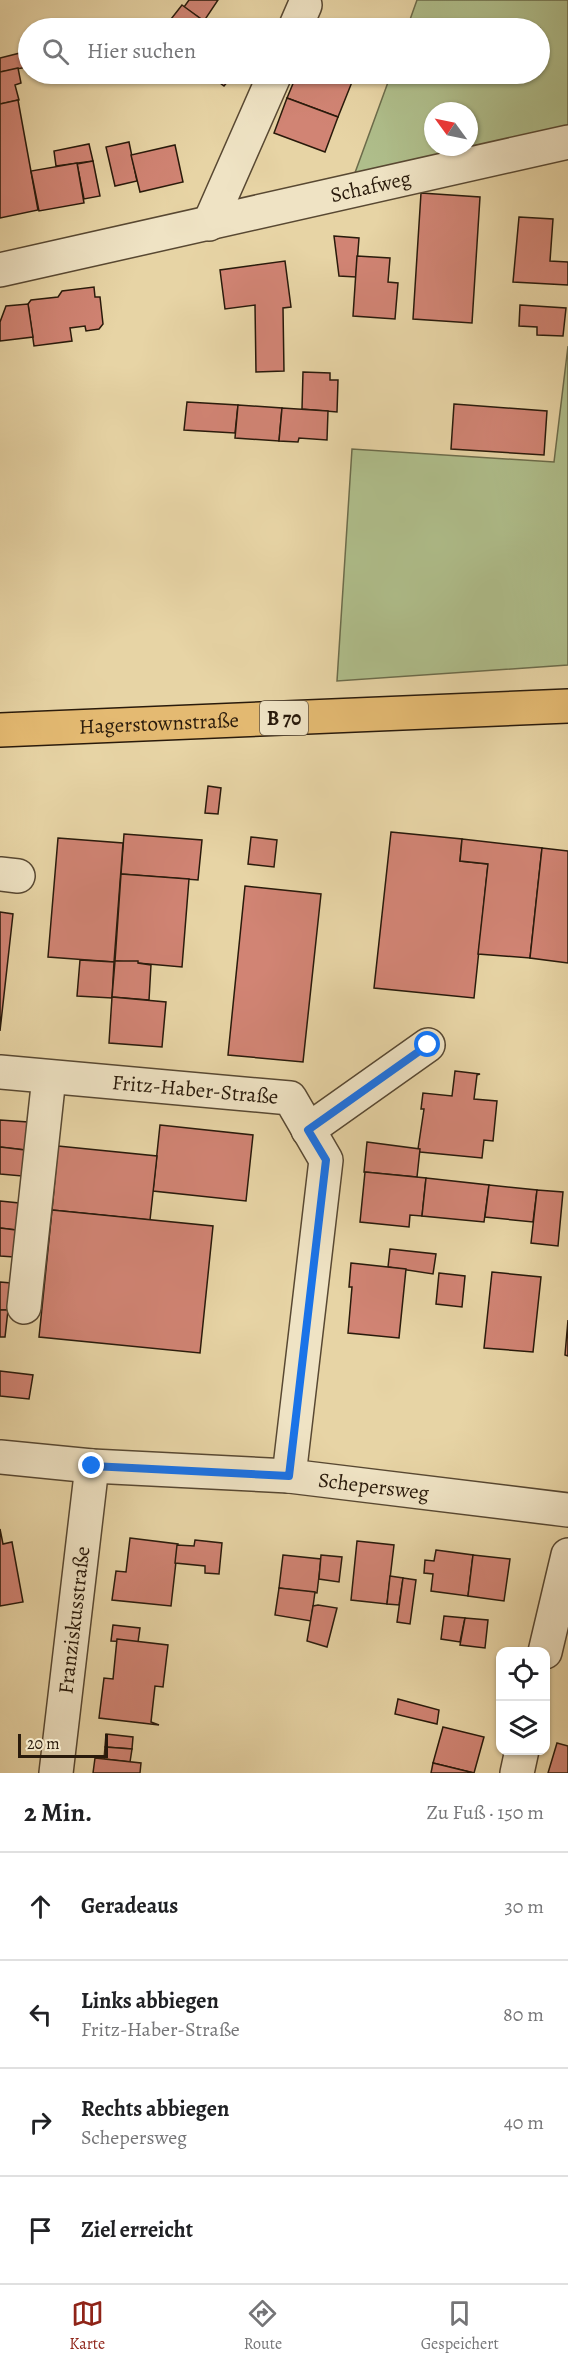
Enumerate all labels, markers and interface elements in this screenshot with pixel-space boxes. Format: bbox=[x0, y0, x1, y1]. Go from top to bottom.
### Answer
search box bbox=[18, 18, 550, 84]
icon: search bbox=[39, 35, 72, 68]
text: Hier suchen bbox=[87, 36, 196, 66]
north arrow bbox=[424, 102, 478, 156]
street label: Schafweg bbox=[328, 164, 414, 209]
road number: B 70 bbox=[260, 701, 308, 735]
street label: Hagerstownstraße bbox=[78, 706, 239, 741]
route start bbox=[414, 1031, 440, 1057]
street label: Fritz-Haber-Straße bbox=[111, 1068, 280, 1111]
route end bbox=[78, 1452, 104, 1478]
street label: Schepersweg bbox=[317, 1466, 431, 1507]
street label: Franziskusstraße bbox=[51, 1545, 96, 1696]
map controls bbox=[496, 1647, 550, 1755]
button: locate bbox=[496, 1647, 550, 1701]
button: layers bbox=[496, 1701, 550, 1755]
scale bar bbox=[18, 1731, 108, 1758]
text: 20 m bbox=[27, 1733, 60, 1755]
text: 2 Min. bbox=[24, 1795, 92, 1830]
text: Zu Fuß · 150 m bbox=[427, 1799, 544, 1826]
icon: ahead bbox=[24, 1890, 57, 1923]
text: Geradeaus bbox=[81, 1891, 178, 1921]
text: 30 m bbox=[504, 1893, 544, 1920]
text: Links abbiegen bbox=[81, 1986, 219, 2016]
icon: left bbox=[24, 1998, 57, 2031]
text: 80 m bbox=[503, 2001, 544, 2028]
text: Fritz-Haber-Straße bbox=[81, 2016, 240, 2043]
text: Rechts abbiegen bbox=[81, 2094, 229, 2124]
icon: right bbox=[24, 2106, 57, 2139]
text: 40 m bbox=[504, 2109, 544, 2136]
text: Schepersweg bbox=[81, 2124, 187, 2151]
icon: arrive bbox=[24, 2214, 57, 2247]
text: Ziel erreicht bbox=[81, 2215, 193, 2245]
tab: Karte bbox=[69, 2297, 105, 2355]
tab: Route bbox=[244, 2297, 282, 2355]
tab: Gespeichert bbox=[421, 2297, 499, 2355]

